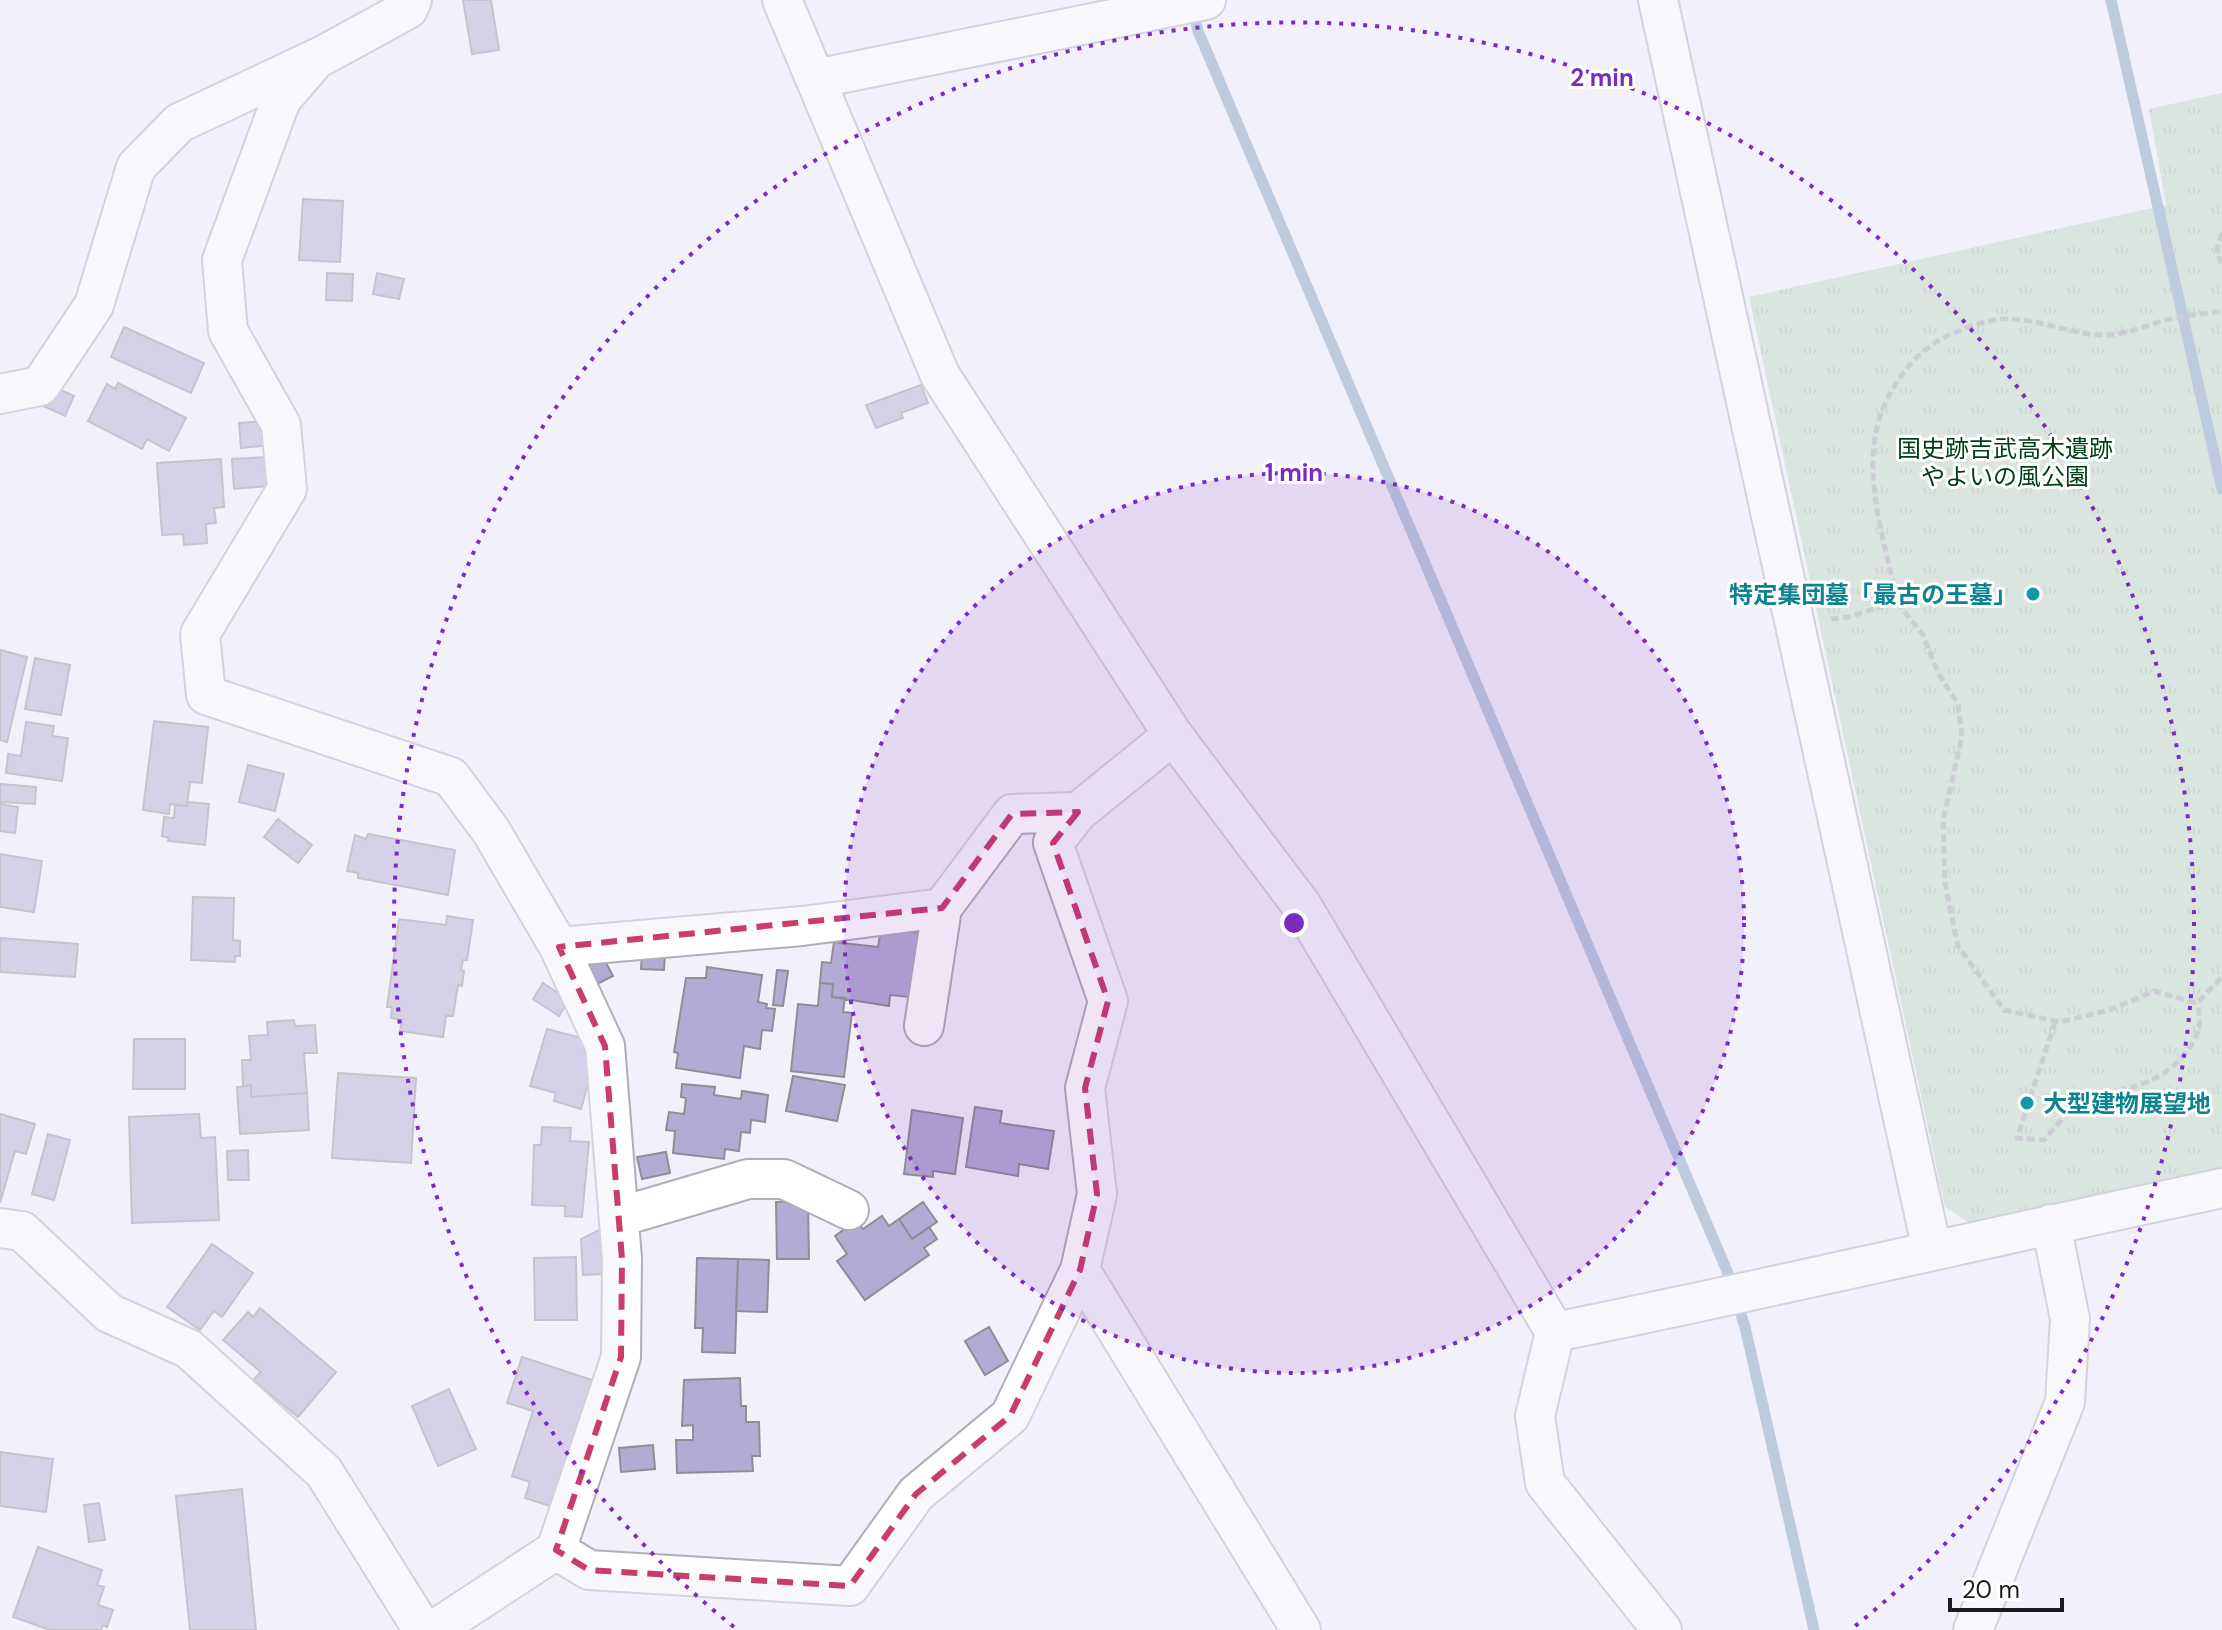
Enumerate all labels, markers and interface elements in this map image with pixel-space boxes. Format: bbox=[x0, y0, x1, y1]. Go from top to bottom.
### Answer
text: 2 min bbox=[1570, 62, 1634, 93]
park label: 国史跡吉武高木遺跡 やよいの風公園 bbox=[1897, 433, 2113, 492]
text: 1 min bbox=[1265, 457, 1323, 488]
place label: 特定集団墓「最古の王墓」 bbox=[1729, 579, 2017, 610]
marker: 特定集団墓「最古の王墓」 bbox=[2024, 585, 2042, 603]
centre of rings bbox=[1280, 909, 1308, 937]
place label: 大型建物展望地 bbox=[2043, 1088, 2211, 1119]
marker: 大型建物展望地 bbox=[2018, 1094, 2036, 1112]
scale bar bbox=[1950, 1562, 2062, 1612]
text: 20 m bbox=[1962, 1574, 2020, 1605]

